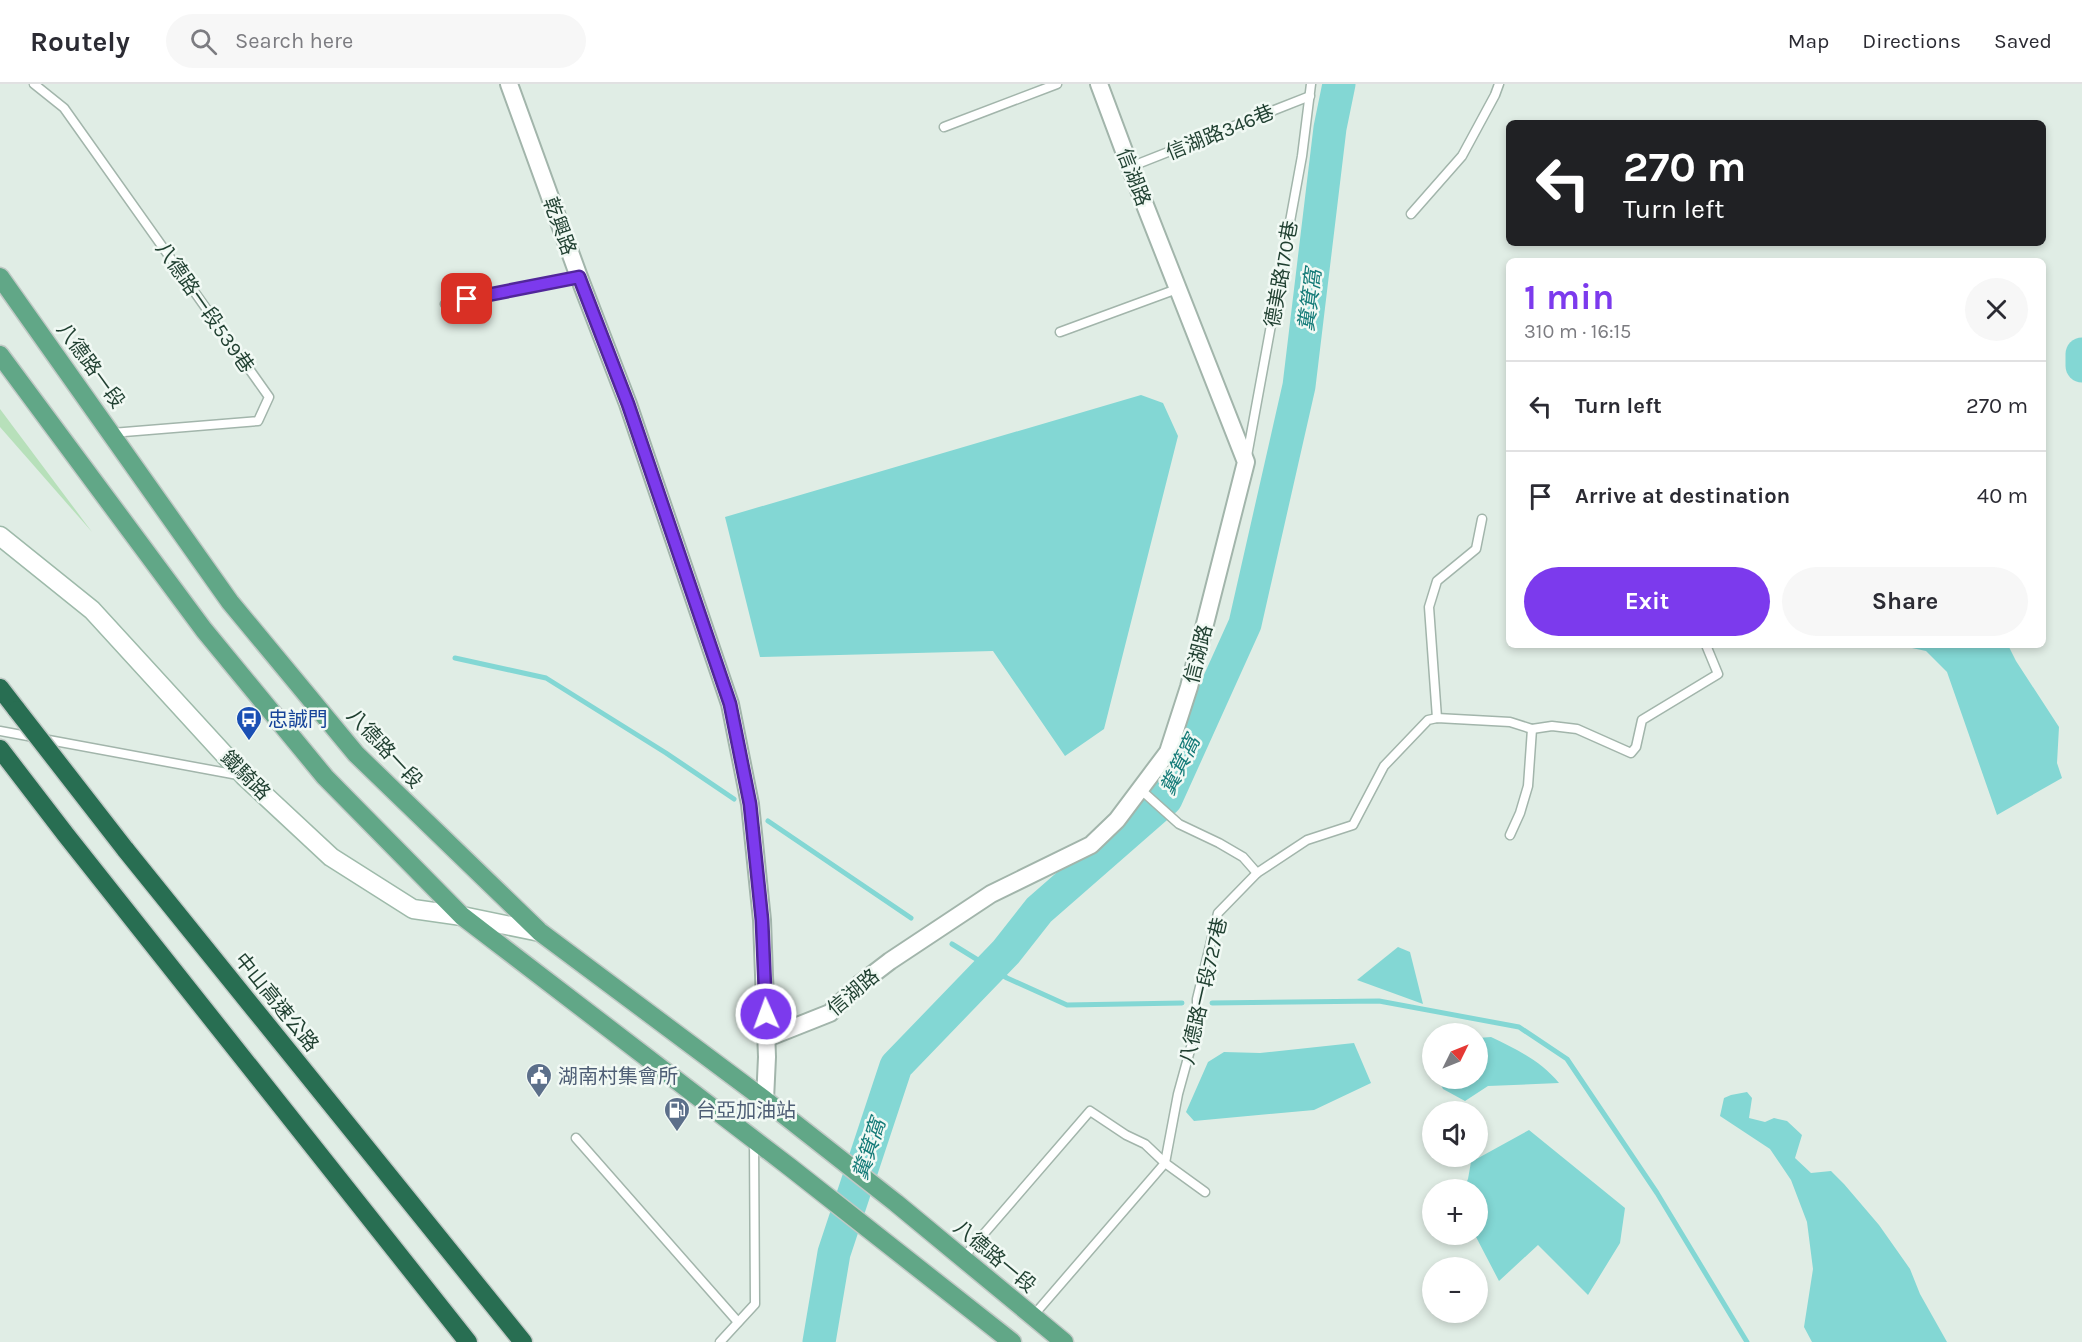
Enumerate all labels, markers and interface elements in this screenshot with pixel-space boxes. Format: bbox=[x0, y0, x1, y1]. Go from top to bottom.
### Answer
search box bbox=[166, 14, 586, 68]
text: Routely bbox=[30, 25, 130, 58]
icon: search bbox=[187, 25, 220, 58]
text: Search here bbox=[235, 28, 353, 54]
text: Map bbox=[1788, 29, 1829, 53]
text: Directions bbox=[1862, 29, 1961, 53]
text: Saved bbox=[1994, 29, 2052, 53]
street label: 信湖路346巷 bbox=[1163, 100, 1278, 165]
text: 270 m bbox=[1623, 142, 1746, 192]
icon: left bbox=[1524, 144, 1602, 222]
street label: 信湖路 bbox=[1112, 145, 1155, 209]
text: Turn left bbox=[1623, 193, 1724, 225]
street label: 乾興路 bbox=[538, 194, 581, 258]
street label: 德美路170巷 bbox=[1261, 219, 1302, 329]
street label: 八德路一段539巷 bbox=[151, 237, 258, 377]
water label: 糞箕窩 bbox=[1294, 264, 1326, 333]
pin bbox=[441, 273, 492, 324]
text: 1 min bbox=[1524, 276, 1614, 318]
button: close bbox=[1965, 278, 2028, 341]
icon: arrive bbox=[450, 282, 483, 315]
street label: 八德路一段 bbox=[52, 318, 129, 413]
text: 310 m · 16:15 bbox=[1524, 320, 1631, 343]
icon: left bbox=[1524, 390, 1557, 423]
text: Turn left bbox=[1575, 393, 1662, 419]
text: 270 m bbox=[1966, 393, 2028, 419]
icon: arrive bbox=[1524, 480, 1557, 513]
text: Arrive at destination bbox=[1575, 483, 1790, 509]
text: 40 m bbox=[1977, 483, 2028, 509]
button: Exit bbox=[1524, 567, 1770, 636]
button: Share bbox=[1782, 567, 2028, 636]
street label: 信湖路 bbox=[1180, 622, 1217, 686]
bus stop icon: 忠誠門 bbox=[234, 704, 264, 742]
street label: 八德路一段 bbox=[342, 704, 427, 793]
place label: 忠誠門 bbox=[268, 708, 328, 731]
water label: 糞箕窩 bbox=[1155, 729, 1206, 799]
street label: 鐵騎路 bbox=[216, 746, 275, 805]
street label: 八德路一段727巷 bbox=[1175, 915, 1232, 1067]
street label: 中山高速公路 bbox=[230, 948, 323, 1056]
street label: 信湖路 bbox=[823, 964, 884, 1020]
position arrow bbox=[734, 982, 798, 1046]
north arrow bbox=[1422, 1023, 1488, 1089]
map controls bbox=[1422, 1023, 1488, 1323]
public building icon: 湖南村集會所 bbox=[524, 1061, 554, 1099]
place label: 湖南村集會所 bbox=[558, 1065, 678, 1088]
fuel station icon: 台亞加油站 bbox=[662, 1095, 692, 1133]
place label: 台亞加油站 bbox=[696, 1099, 796, 1122]
button: sound bbox=[1422, 1101, 1488, 1167]
water label: 糞箕窩 bbox=[848, 1112, 891, 1183]
button: + bbox=[1422, 1179, 1488, 1245]
street label: 八德路一段 bbox=[949, 1215, 1040, 1297]
button: − bbox=[1422, 1257, 1488, 1323]

